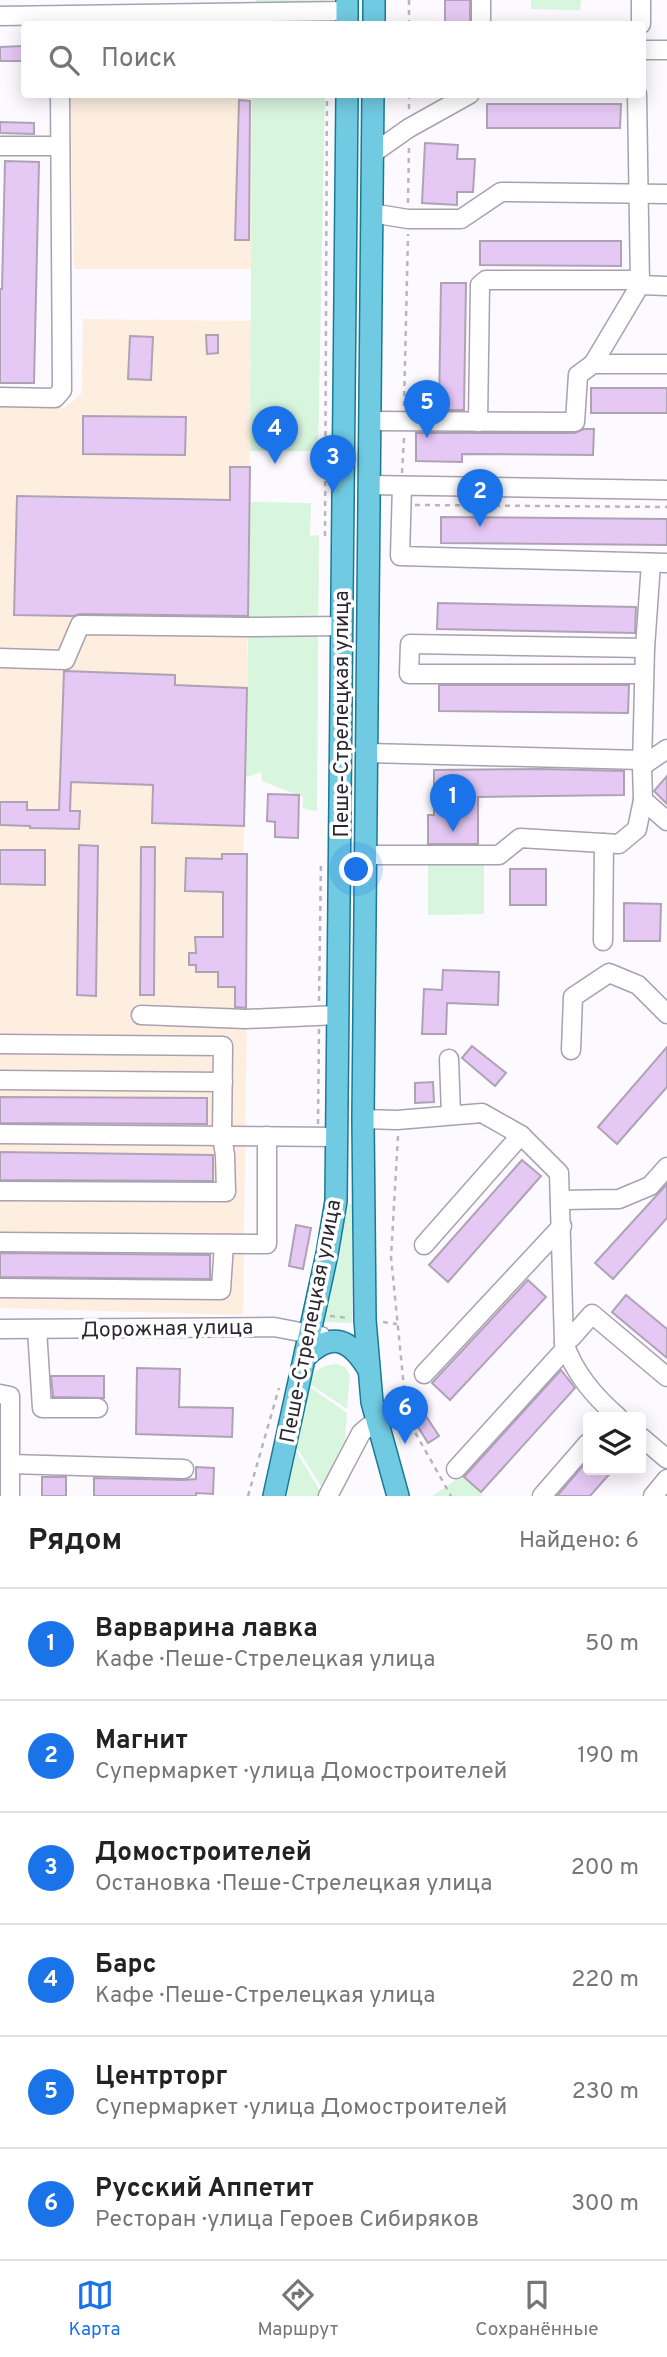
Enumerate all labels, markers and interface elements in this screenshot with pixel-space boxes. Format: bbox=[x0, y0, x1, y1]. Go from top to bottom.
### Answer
search box bbox=[21, 21, 646, 98]
icon: search bbox=[45, 41, 83, 79]
text: Поиск bbox=[101, 43, 177, 76]
pin: 5 bbox=[404, 380, 450, 438]
pin: 4 bbox=[252, 406, 298, 464]
pin: 3 bbox=[310, 435, 356, 493]
pin: 2 bbox=[457, 469, 503, 527]
street label: Пеше-Стрелецкая улица bbox=[329, 590, 356, 838]
pin: 1 bbox=[430, 774, 476, 832]
your location bbox=[339, 852, 373, 886]
street label: Пеше-Стрелецкая улица bbox=[275, 1197, 348, 1445]
street label: Дорожная улица bbox=[81, 1314, 253, 1345]
pin: 6 bbox=[382, 1386, 428, 1444]
map controls bbox=[583, 1412, 646, 1475]
button: layers bbox=[583, 1412, 646, 1475]
text: Рядом bbox=[28, 1523, 122, 1560]
text: Найдено: 6 bbox=[519, 1527, 639, 1556]
text: Варварина лавка bbox=[95, 1613, 318, 1646]
text: 1 bbox=[46, 1630, 56, 1659]
text: 50 m bbox=[585, 1630, 639, 1659]
text: Кафе · Пеше-Стрелецкая улица bbox=[95, 1646, 435, 1675]
text: Магнит bbox=[95, 1725, 188, 1758]
text: 2 bbox=[44, 1742, 58, 1771]
text: 190 m bbox=[577, 1742, 639, 1771]
text: Супермаркет · улица Домостроителей bbox=[95, 1758, 507, 1787]
text: Домостроителей bbox=[95, 1837, 312, 1870]
text: 3 bbox=[44, 1854, 58, 1883]
text: 200 m bbox=[571, 1854, 639, 1883]
text: Остановка · Пеше-Стрелецкая улица bbox=[95, 1870, 492, 1899]
text: Барс bbox=[95, 1949, 157, 1982]
text: 4 bbox=[44, 1966, 58, 1995]
text: 220 m bbox=[571, 1966, 639, 1995]
text: Кафе · Пеше-Стрелецкая улица bbox=[95, 1982, 435, 2011]
text: Центрторг bbox=[95, 2061, 227, 2094]
text: 5 bbox=[44, 2078, 58, 2107]
text: 230 m bbox=[572, 2078, 639, 2107]
text: Супермаркет · улица Домостроителей bbox=[95, 2094, 507, 2123]
text: Русский Аппетит bbox=[95, 2173, 314, 2206]
text: 6 bbox=[44, 2190, 58, 2219]
text: 300 m bbox=[571, 2190, 639, 2219]
text: Ресторан · улица Героев Сибиряков bbox=[95, 2206, 479, 2235]
tab: Карта bbox=[68, 2276, 121, 2342]
tab: Маршрут bbox=[257, 2276, 338, 2342]
tab: Сохранённые bbox=[475, 2276, 599, 2342]

